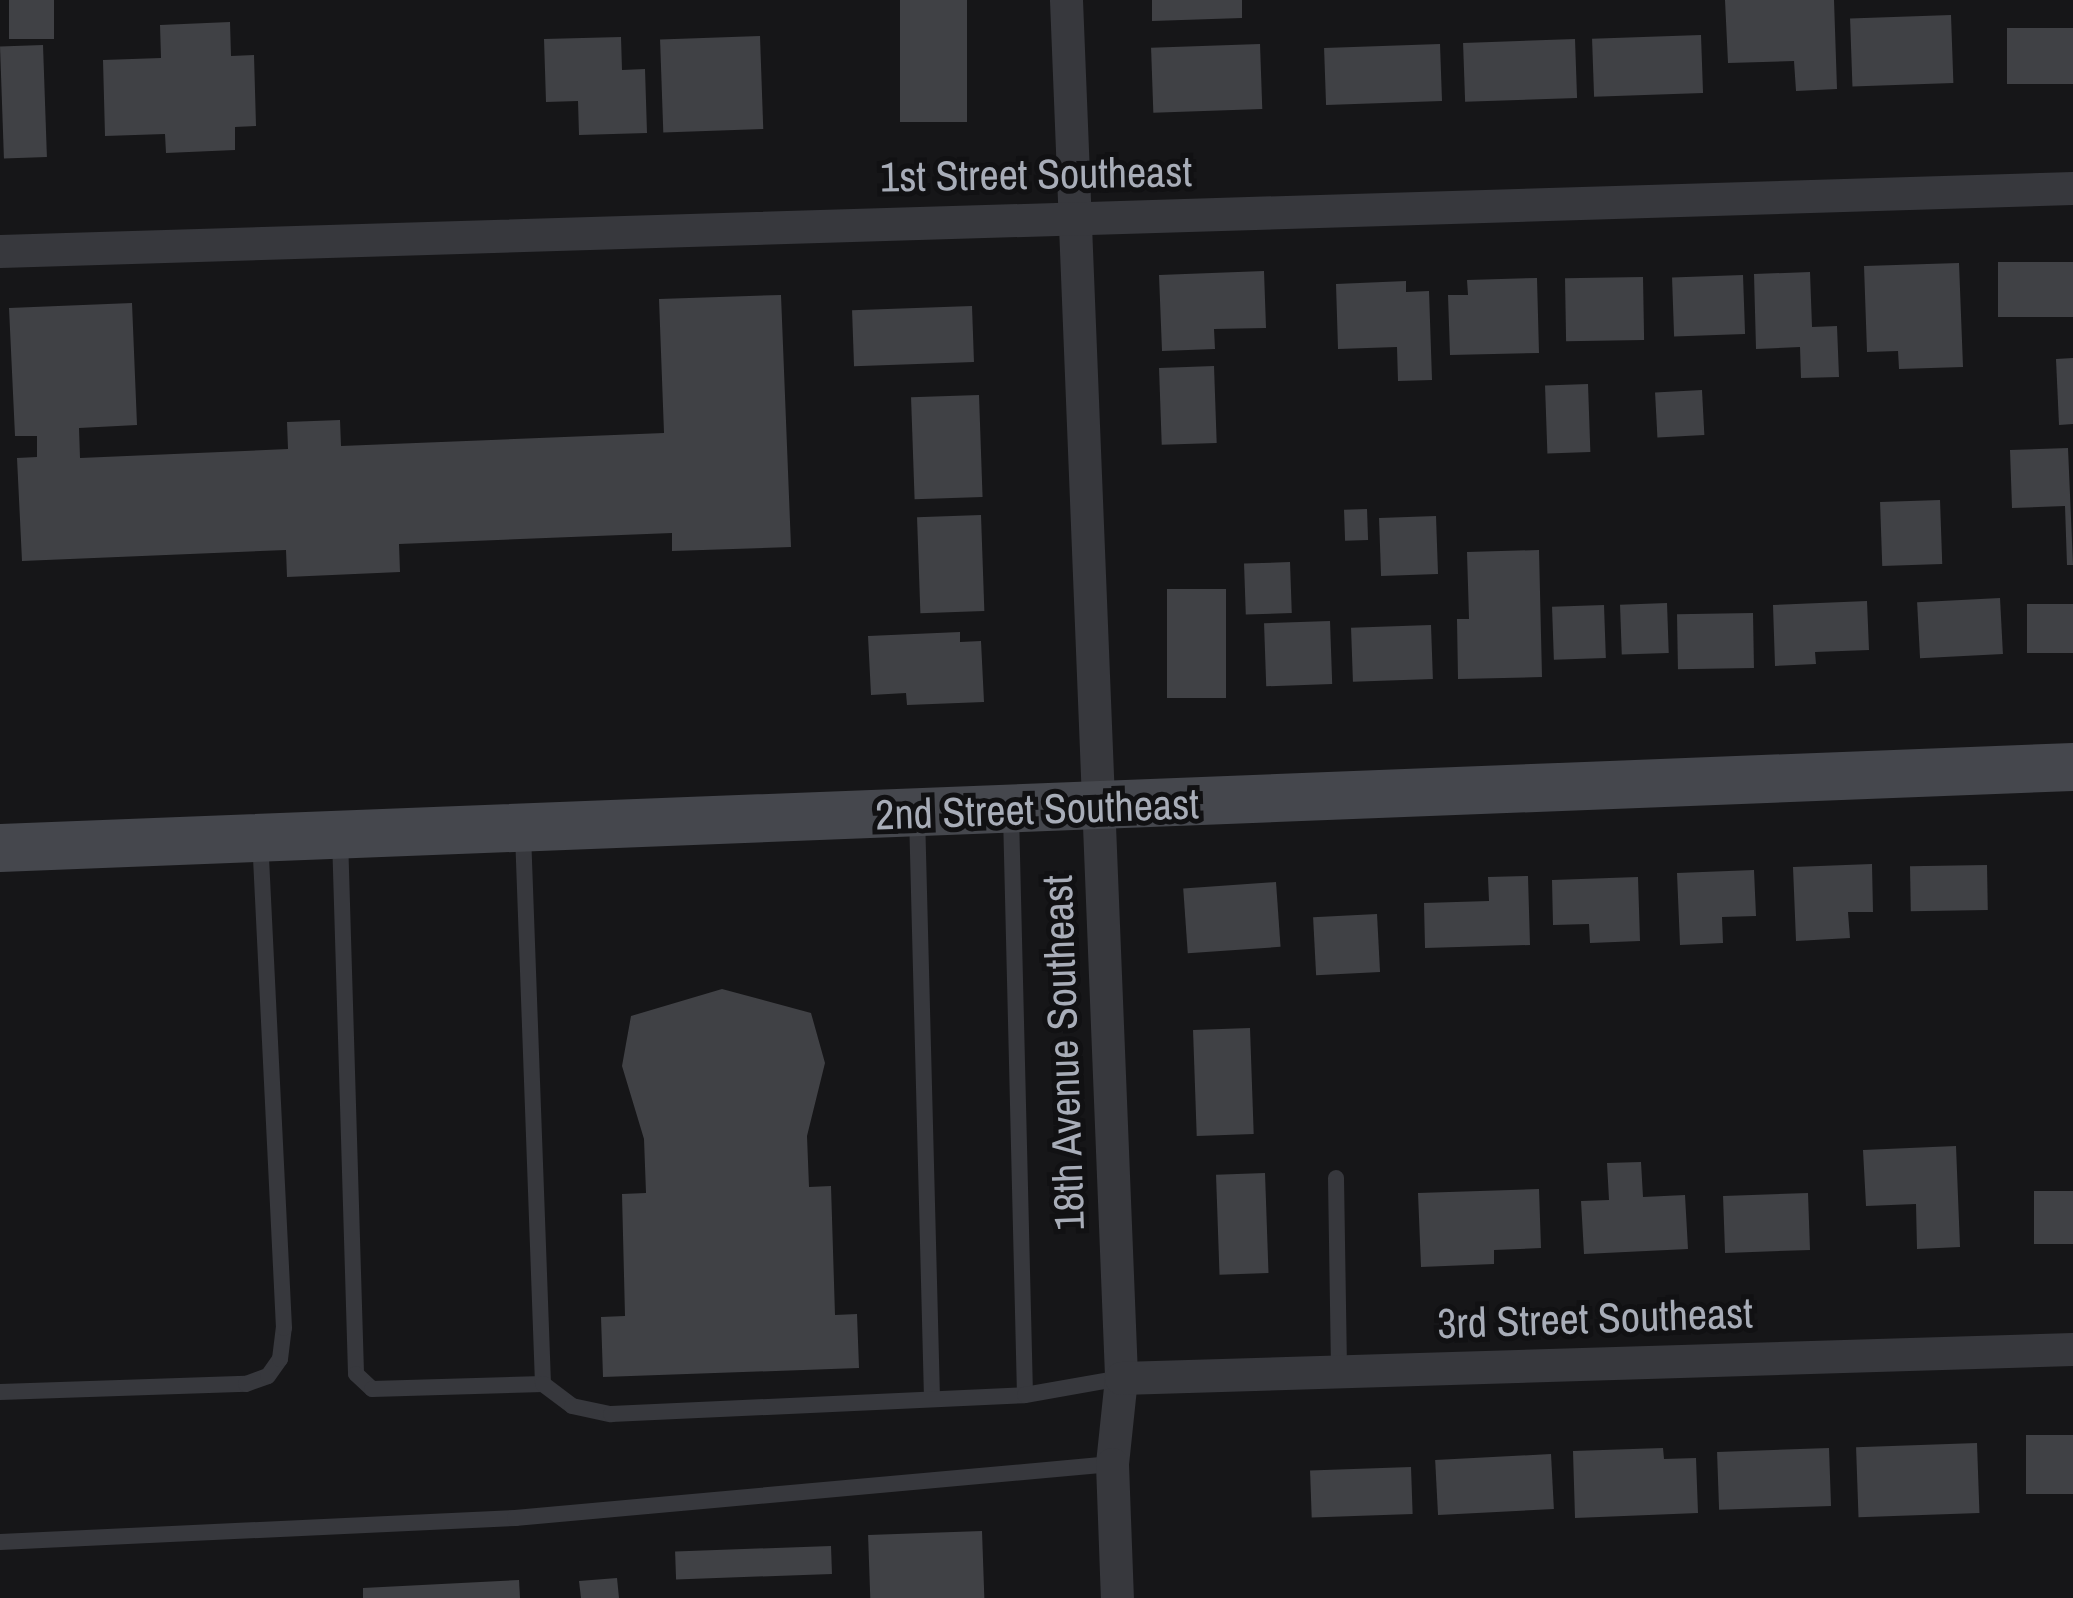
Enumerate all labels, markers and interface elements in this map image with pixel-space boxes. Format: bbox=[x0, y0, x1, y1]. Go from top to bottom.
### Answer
street label: 1st Street Southeast bbox=[880, 146, 1192, 202]
street label: 2nd Street Southeast bbox=[874, 778, 1200, 840]
street label: 18th Avenue Southeast bbox=[1032, 873, 1094, 1233]
street label: 3rd Street Southeast bbox=[1436, 1287, 1754, 1349]

